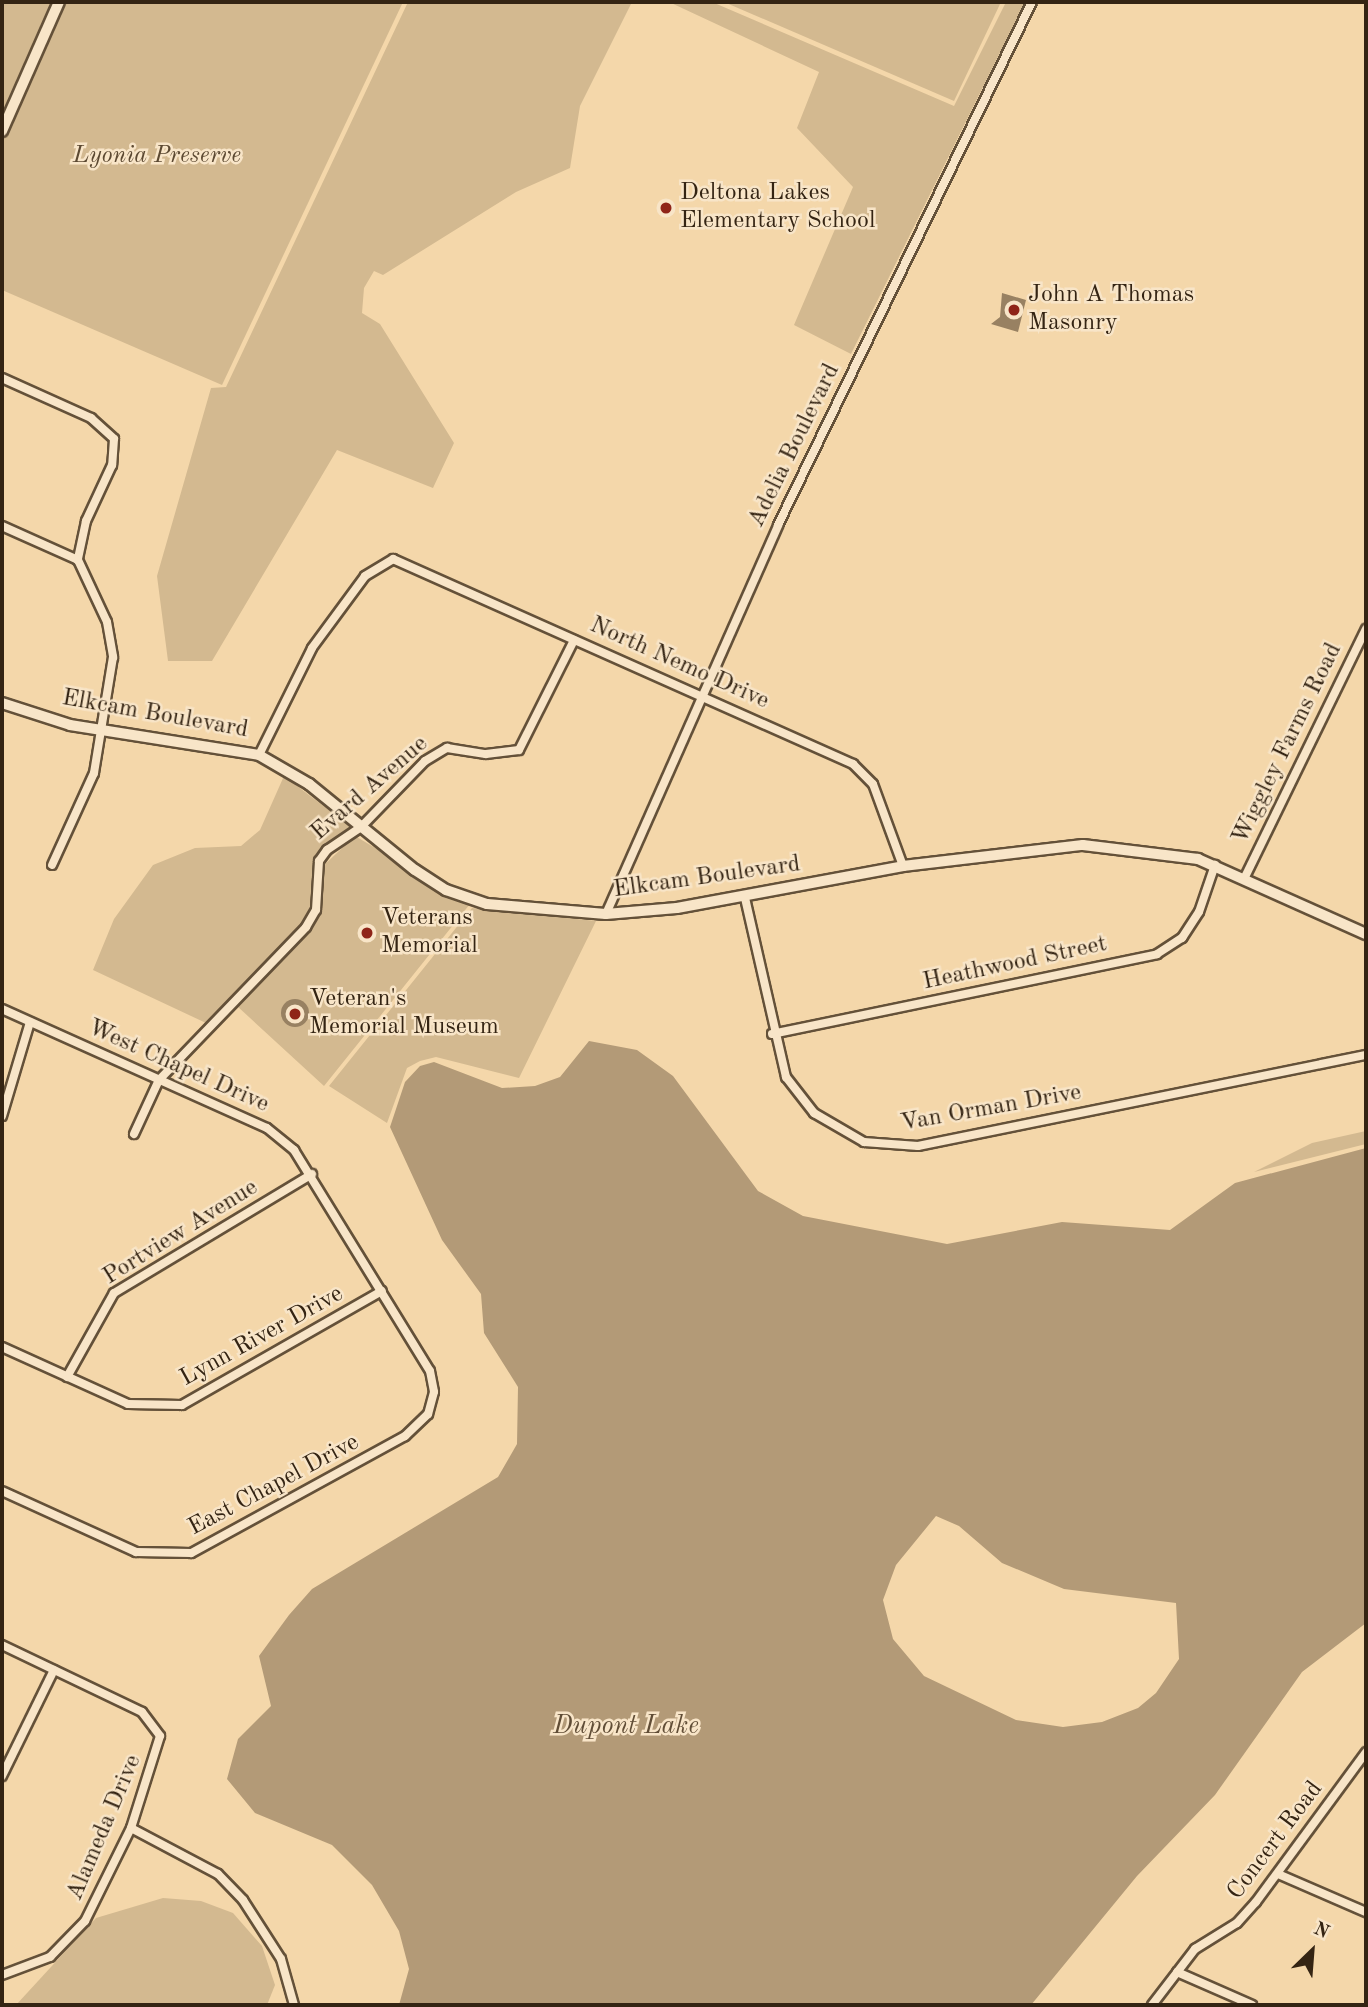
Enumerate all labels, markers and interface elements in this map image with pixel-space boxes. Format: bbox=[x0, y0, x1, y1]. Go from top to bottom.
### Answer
park label: Lyonia Preserve bbox=[73, 143, 241, 171]
place label: Deltona Lakes Elementary School bbox=[680, 180, 875, 236]
marker: Deltona Lakes Elementary School bbox=[658, 200, 674, 216]
place label: John A Thomas Masonry bbox=[1028, 282, 1194, 338]
marker: John A Thomas Masonry bbox=[1006, 302, 1022, 318]
street label: Adelia Boulevard bbox=[743, 360, 847, 532]
street label: North Nemo Drive bbox=[585, 612, 773, 716]
street label: Wiggley Farms Road bbox=[1227, 639, 1349, 849]
street label: Elkcam Boulevard bbox=[60, 684, 250, 746]
street label: Evard Avenue bbox=[306, 730, 434, 848]
street label: Elkcam Boulevard bbox=[612, 851, 802, 905]
place label: Veterans Memorial bbox=[381, 905, 478, 961]
marker: Veterans Memorial bbox=[359, 925, 375, 941]
street label: Heathwood Street bbox=[920, 930, 1110, 998]
place label: Veteran's Memorial Museum bbox=[309, 986, 499, 1042]
marker: Veteran's Memorial Museum bbox=[287, 1006, 303, 1022]
street label: West Chapel Drive bbox=[83, 1014, 273, 1120]
street label: Van Orman Drive bbox=[898, 1079, 1084, 1139]
street label: Portview Avenue bbox=[98, 1174, 264, 1292]
street label: Lynn River Drive bbox=[175, 1280, 349, 1394]
street label: East Chapel Drive bbox=[184, 1429, 364, 1543]
water label: Dupont Lake bbox=[553, 1711, 699, 1743]
street label: Alameda Drive bbox=[61, 1751, 149, 1905]
street label: Concert Road bbox=[1222, 1776, 1330, 1906]
north arrow bbox=[1277, 1916, 1347, 1986]
text: N bbox=[1310, 1920, 1332, 1943]

